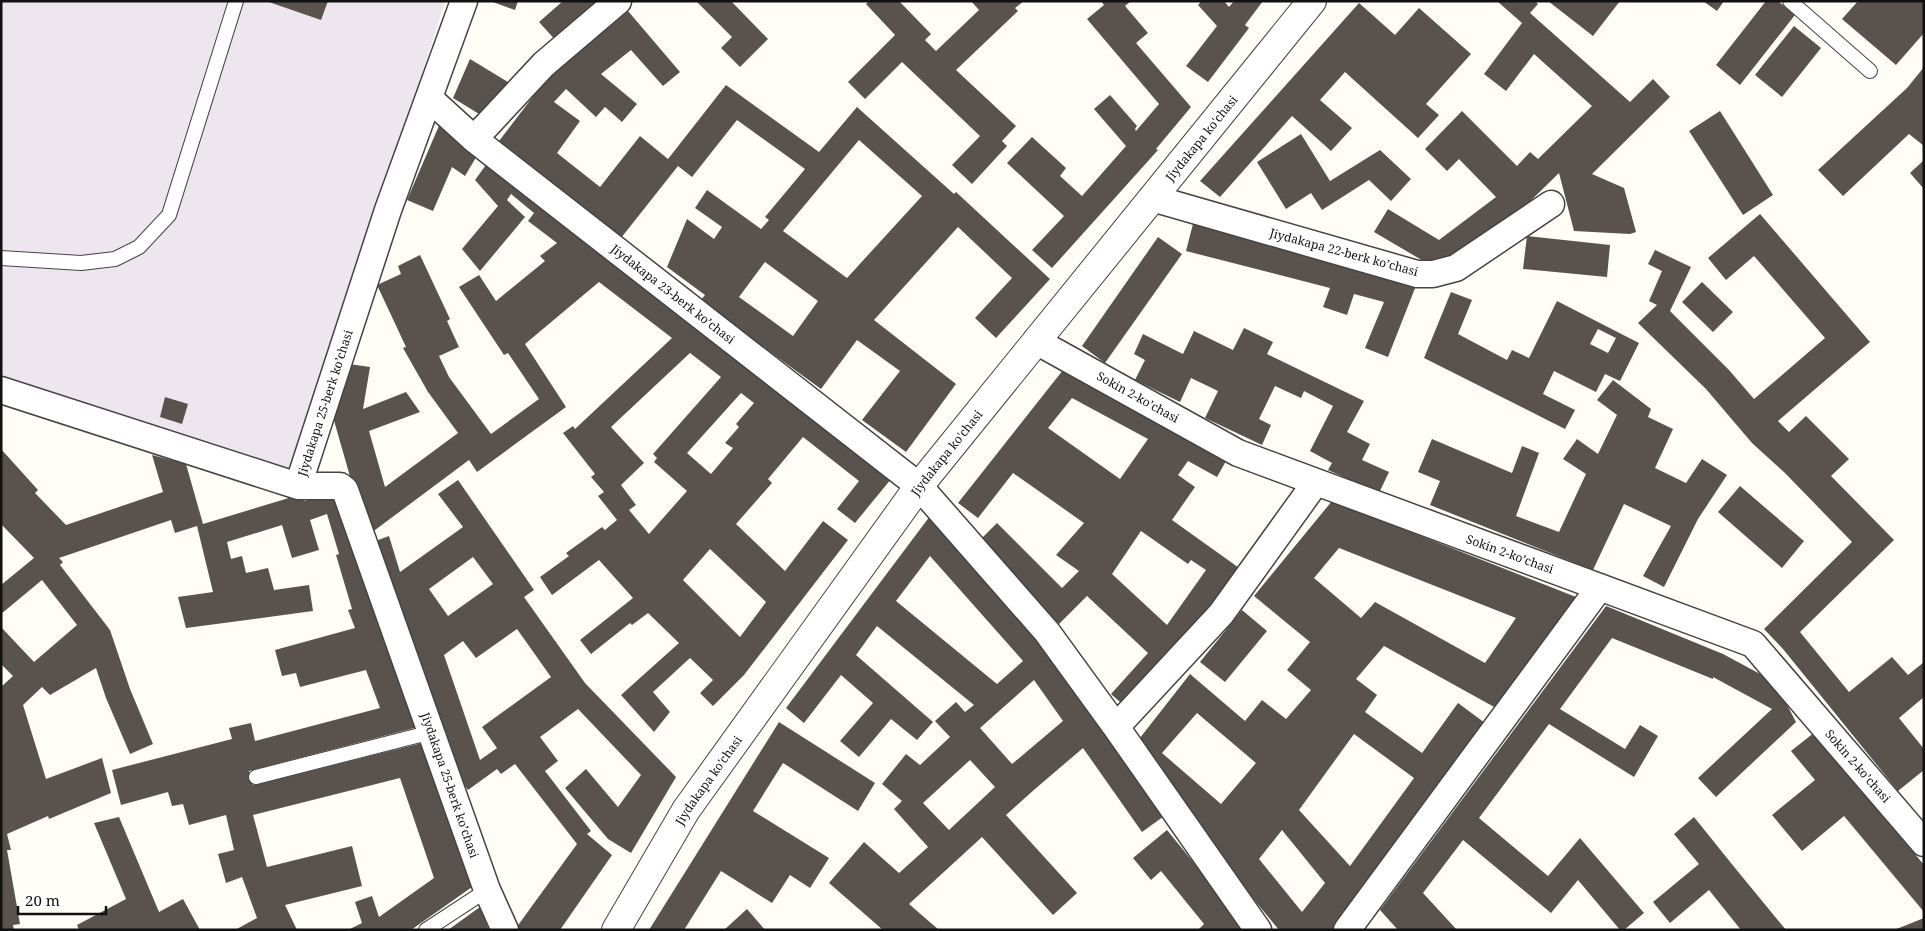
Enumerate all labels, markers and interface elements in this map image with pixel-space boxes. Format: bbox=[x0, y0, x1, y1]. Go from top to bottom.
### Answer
street label: Jiydakapa ko'chasi bbox=[1161, 91, 1241, 185]
street label: Jiydakapa 22-berk koʼchasi bbox=[1267, 224, 1420, 280]
street label: Jiydakapa 23-berk koʼchasi bbox=[607, 240, 739, 348]
street label: Jiydakapa 25-berk koʼchasi bbox=[293, 327, 357, 479]
street label: Sokin 2-koʼchasi bbox=[1094, 367, 1182, 427]
street label: Jiydakapa ko'chasi bbox=[906, 406, 986, 500]
street label: Sokin 2-koʼchasi bbox=[1464, 530, 1556, 578]
street label: Jiydakapa 25-berk koʼchasi bbox=[417, 709, 483, 860]
street label: Sokin 2-koʼchasi bbox=[1821, 726, 1895, 806]
street label: Jiydakapa ko'chasi bbox=[670, 732, 746, 829]
scale bar bbox=[18, 884, 105, 916]
text: 20 m bbox=[25, 890, 60, 910]

